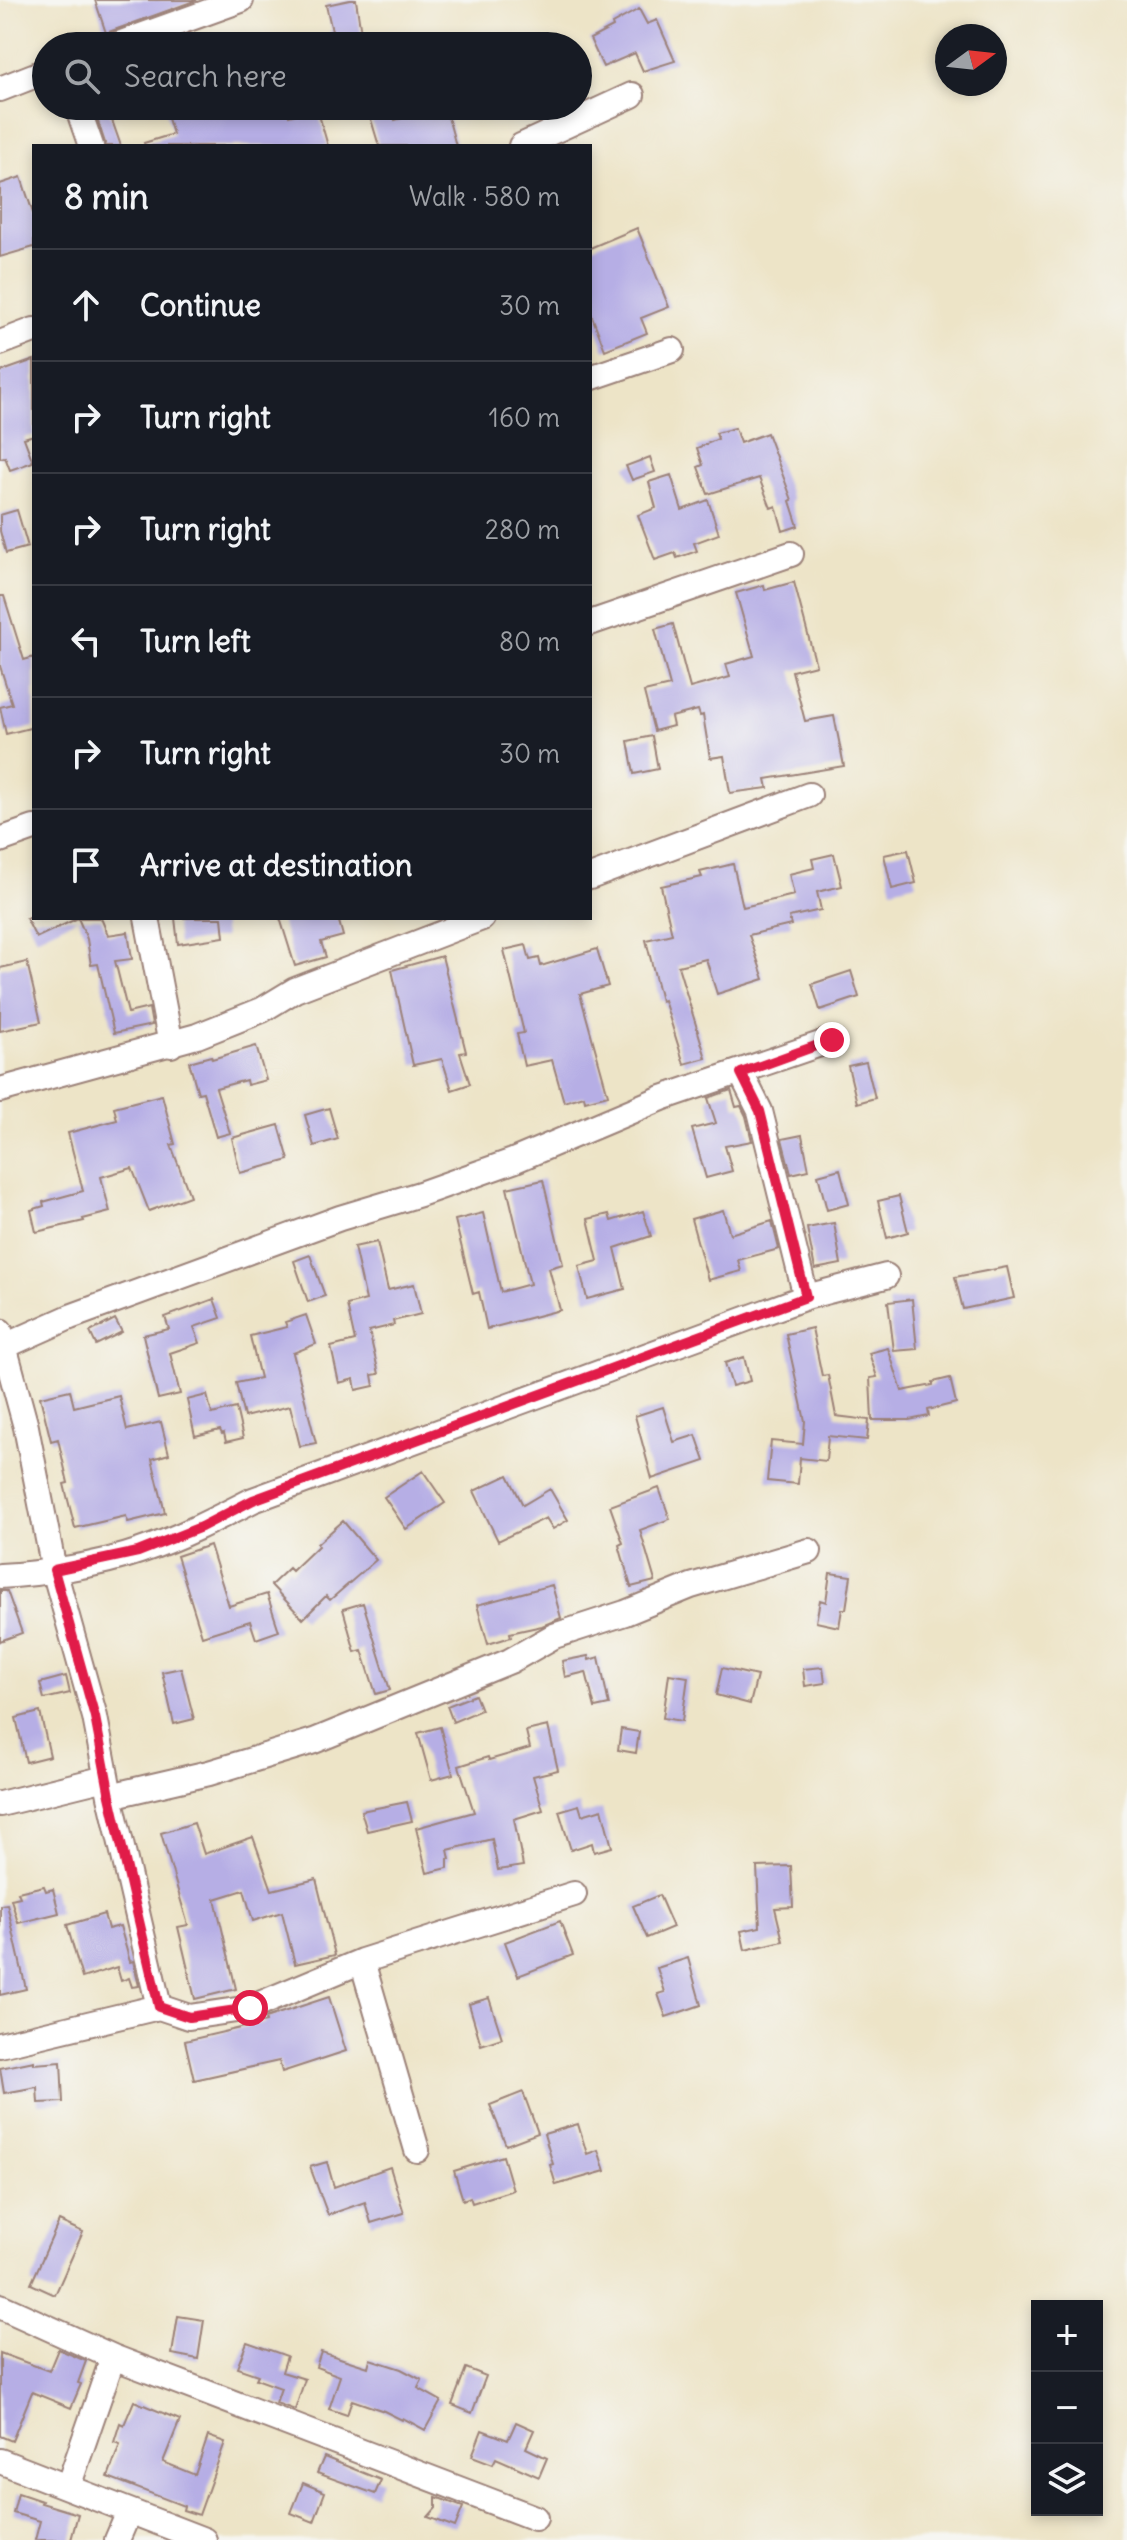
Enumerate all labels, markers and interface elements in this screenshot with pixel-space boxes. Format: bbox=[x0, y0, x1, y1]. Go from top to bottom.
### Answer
north arrow bbox=[935, 24, 1007, 96]
search box bbox=[32, 32, 592, 120]
icon: search bbox=[60, 54, 104, 98]
text: Search here bbox=[124, 57, 287, 95]
text: 8 min bbox=[64, 175, 149, 218]
text: Walk · 580 m bbox=[409, 180, 560, 213]
icon: ahead bbox=[64, 283, 108, 327]
text: Continue bbox=[140, 286, 261, 324]
text: 30 m bbox=[499, 289, 560, 322]
icon: right bbox=[64, 395, 108, 439]
text: Turn right bbox=[140, 398, 271, 436]
text: 160 m bbox=[489, 401, 560, 434]
icon: right bbox=[64, 507, 108, 551]
text: Turn right bbox=[140, 510, 271, 548]
text: 280 m bbox=[485, 513, 560, 546]
icon: left bbox=[64, 619, 108, 663]
text: Turn left bbox=[140, 622, 251, 660]
text: 80 m bbox=[499, 625, 560, 658]
icon: right bbox=[64, 731, 108, 775]
text: Turn right bbox=[140, 734, 271, 772]
text: 30 m bbox=[499, 737, 560, 770]
icon: arrive bbox=[64, 843, 108, 887]
text: Arrive at destination bbox=[140, 846, 412, 884]
route end bbox=[814, 1022, 850, 1058]
route start bbox=[232, 1990, 268, 2026]
map controls bbox=[1031, 2300, 1103, 2516]
button: + bbox=[1031, 2300, 1103, 2372]
button: − bbox=[1031, 2372, 1103, 2444]
button: layers bbox=[1031, 2444, 1103, 2516]

